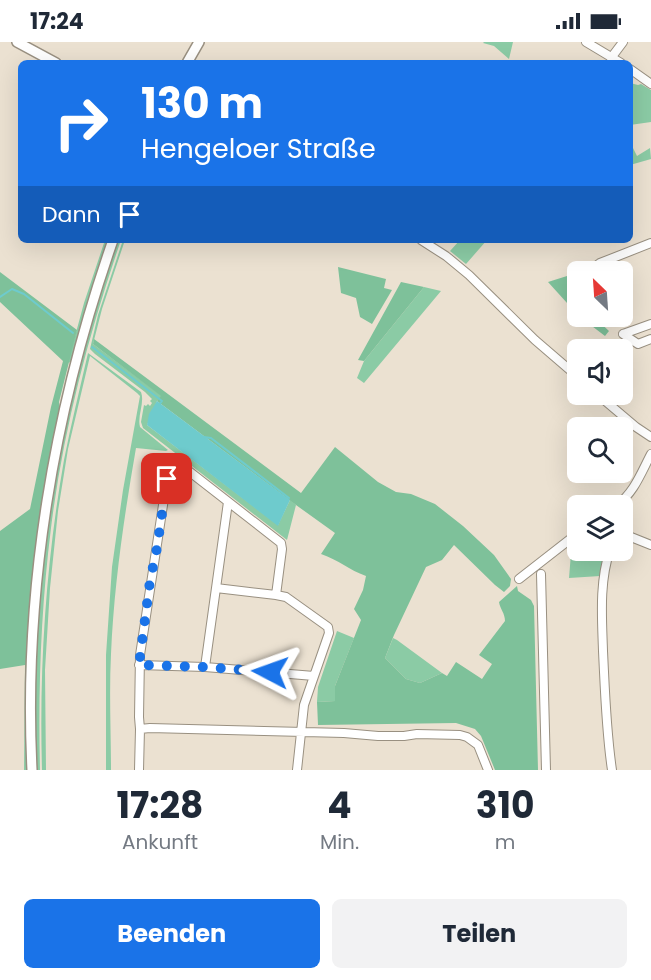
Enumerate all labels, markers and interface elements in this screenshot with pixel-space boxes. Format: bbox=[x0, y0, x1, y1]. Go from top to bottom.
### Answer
text: 17:24 bbox=[30, 6, 84, 37]
text: 130 m bbox=[141, 74, 263, 133]
icon: right bbox=[42, 84, 120, 162]
text: Hengeloer Straße bbox=[141, 130, 376, 167]
icon: arrive bbox=[113, 198, 146, 231]
text: Dann bbox=[42, 199, 101, 230]
north arrow bbox=[567, 261, 633, 327]
map controls bbox=[567, 261, 633, 561]
button: sound bbox=[567, 339, 633, 405]
button: search bbox=[567, 417, 633, 483]
pin bbox=[141, 453, 192, 504]
icon: arrive bbox=[150, 462, 183, 495]
button: layers bbox=[567, 495, 633, 561]
position arrow bbox=[238, 640, 302, 704]
text: 17:28 bbox=[117, 780, 203, 831]
text: 4 bbox=[327, 780, 352, 831]
text: 310 bbox=[476, 780, 534, 831]
text: Ankunft bbox=[122, 828, 198, 856]
text: Min. bbox=[320, 828, 359, 856]
text: m bbox=[495, 828, 515, 856]
button: Beenden bbox=[24, 899, 320, 968]
button: Teilen bbox=[332, 899, 627, 968]

